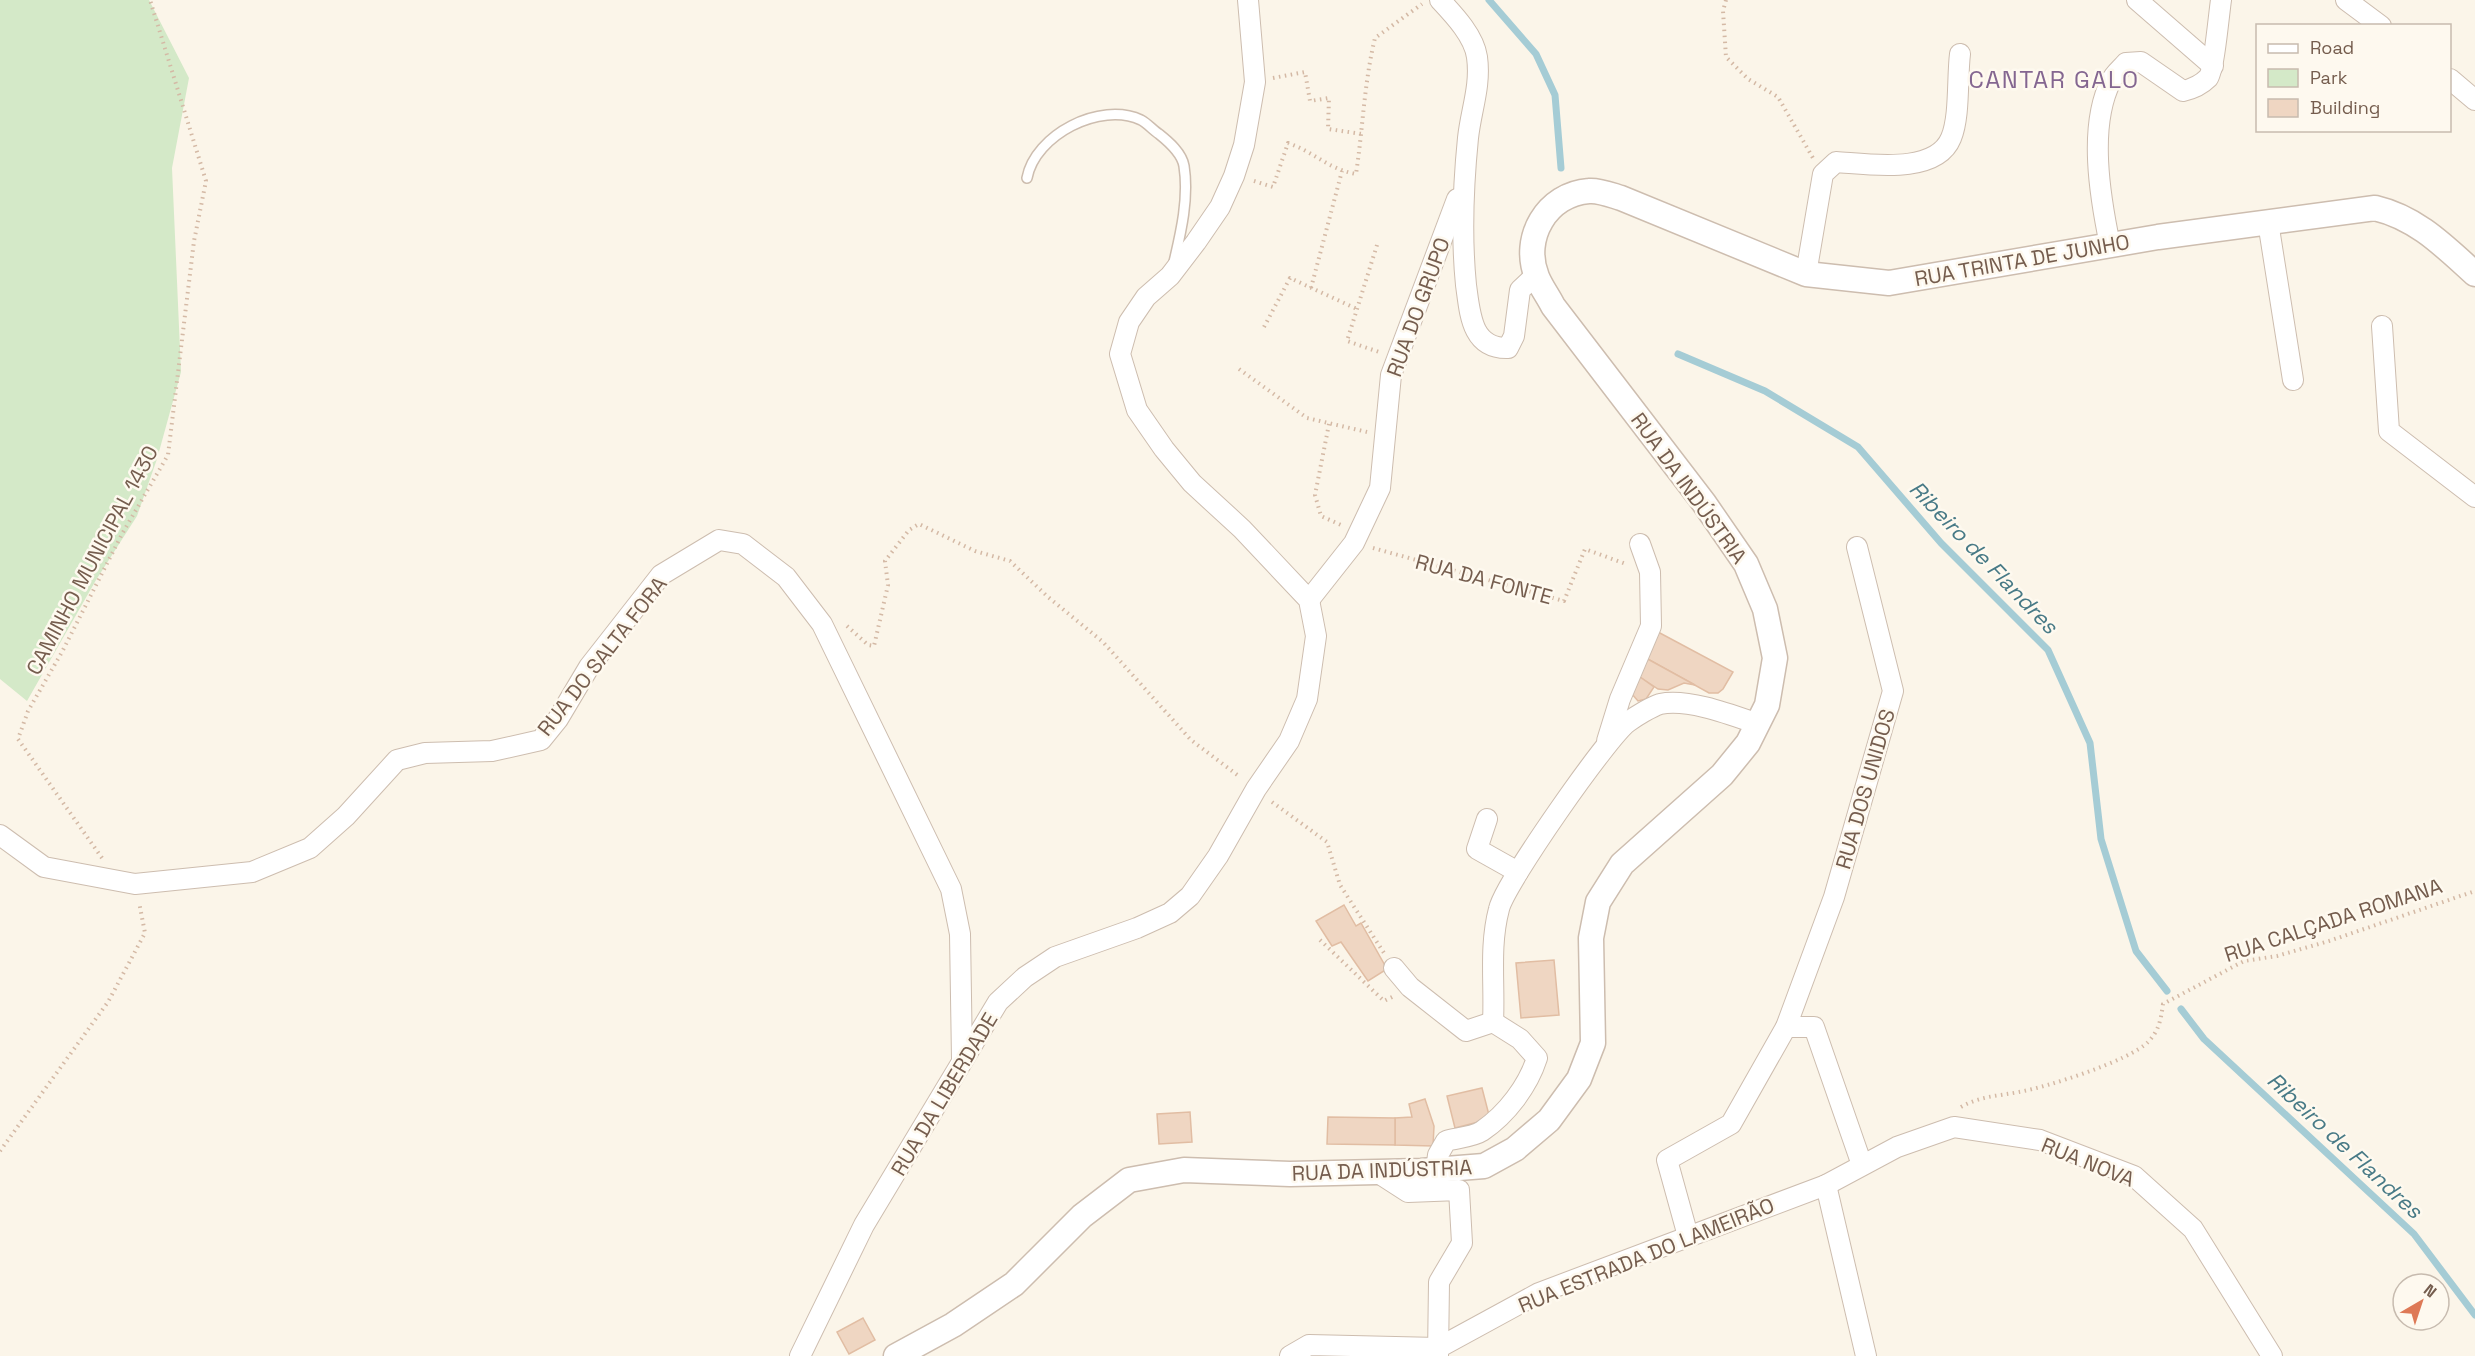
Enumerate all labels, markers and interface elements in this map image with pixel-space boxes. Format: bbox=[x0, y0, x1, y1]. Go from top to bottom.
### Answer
legend bbox=[2256, 24, 2451, 132]
text: Road bbox=[2310, 36, 2354, 59]
district label: CANTAR GALO bbox=[1968, 64, 2140, 95]
text: Park bbox=[2310, 66, 2348, 89]
text: Building bbox=[2310, 96, 2380, 119]
street label: RUA TRINTA DE JUNHO bbox=[1912, 228, 2132, 292]
street label: RUA DO GRUPO bbox=[1380, 234, 1456, 380]
street label: RUA DA INDÚSTRIA bbox=[1625, 407, 1753, 569]
street label: CAMINHO MUNICIPAL 1430 bbox=[20, 441, 164, 679]
water label: Ribeiro de Flandres bbox=[1904, 475, 2065, 640]
street label: RUA DA FONTE bbox=[1413, 548, 1555, 610]
street label: RUA DO SALTA FORA bbox=[531, 571, 673, 741]
street label: RUA DOS UNIDOS bbox=[1829, 706, 1901, 872]
street label: RUA CALÇADA ROMANA bbox=[2221, 872, 2445, 968]
street label: RUA DA LIBERDADE bbox=[885, 1007, 1003, 1181]
water label: Ribeiro de Flandres bbox=[2262, 1066, 2429, 1225]
street label: RUA NOVA bbox=[2037, 1131, 2139, 1193]
street label: RUA DA INDÚSTRIA bbox=[1291, 1153, 1473, 1187]
street label: RUA ESTRADA DO LAMEIRÃO bbox=[1514, 1191, 1778, 1319]
north arrow bbox=[2391, 1272, 2451, 1332]
text: N bbox=[2419, 1279, 2441, 1302]

